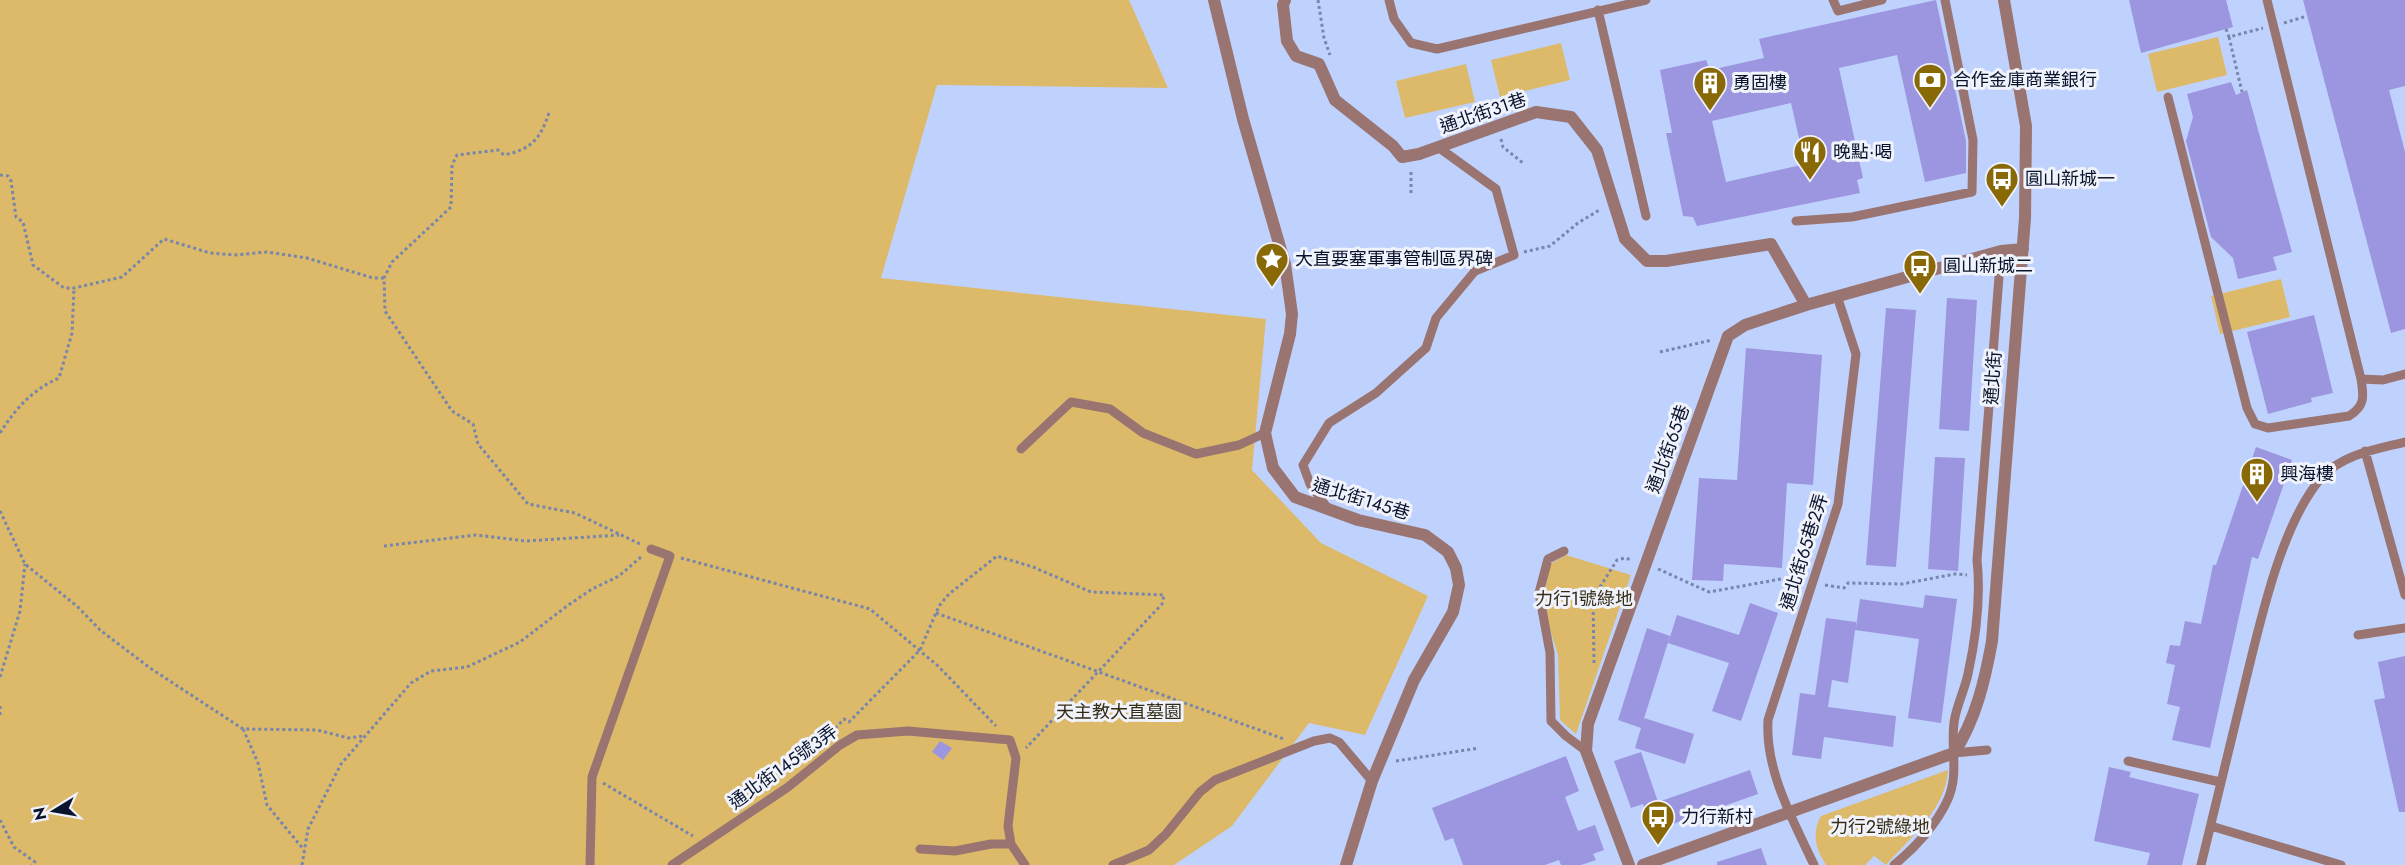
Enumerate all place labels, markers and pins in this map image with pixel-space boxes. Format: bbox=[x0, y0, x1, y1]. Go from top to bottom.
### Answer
bank icon: 合作金庫商業銀行 bbox=[1912, 62, 1948, 109]
building icon: 勇固樓 bbox=[1692, 65, 1728, 112]
place label: 合作金庫商業銀行 bbox=[1953, 67, 2097, 93]
place label: 勇固樓 bbox=[1733, 70, 1787, 96]
restaurant icon: 晚點·喝 bbox=[1792, 134, 1828, 181]
place label: 晚點·喝 bbox=[1833, 139, 1892, 165]
bus stop icon: 圓山新城一 bbox=[1984, 161, 2020, 208]
place label: 圓山新城一 bbox=[2025, 166, 2115, 192]
place icon: 大直要塞軍事管制區界碑 bbox=[1254, 241, 1290, 288]
place label: 大直要塞軍事管制區界碑 bbox=[1295, 246, 1493, 272]
bus stop icon: 圓山新城二 bbox=[1902, 248, 1938, 295]
place label: 圓山新城二 bbox=[1943, 253, 2033, 279]
building icon: 興海樓 bbox=[2239, 456, 2275, 503]
place label: 興海樓 bbox=[2280, 461, 2334, 487]
bus stop icon: 力行新村 bbox=[1640, 799, 1676, 846]
place label: 力行新村 bbox=[1681, 804, 1753, 830]

